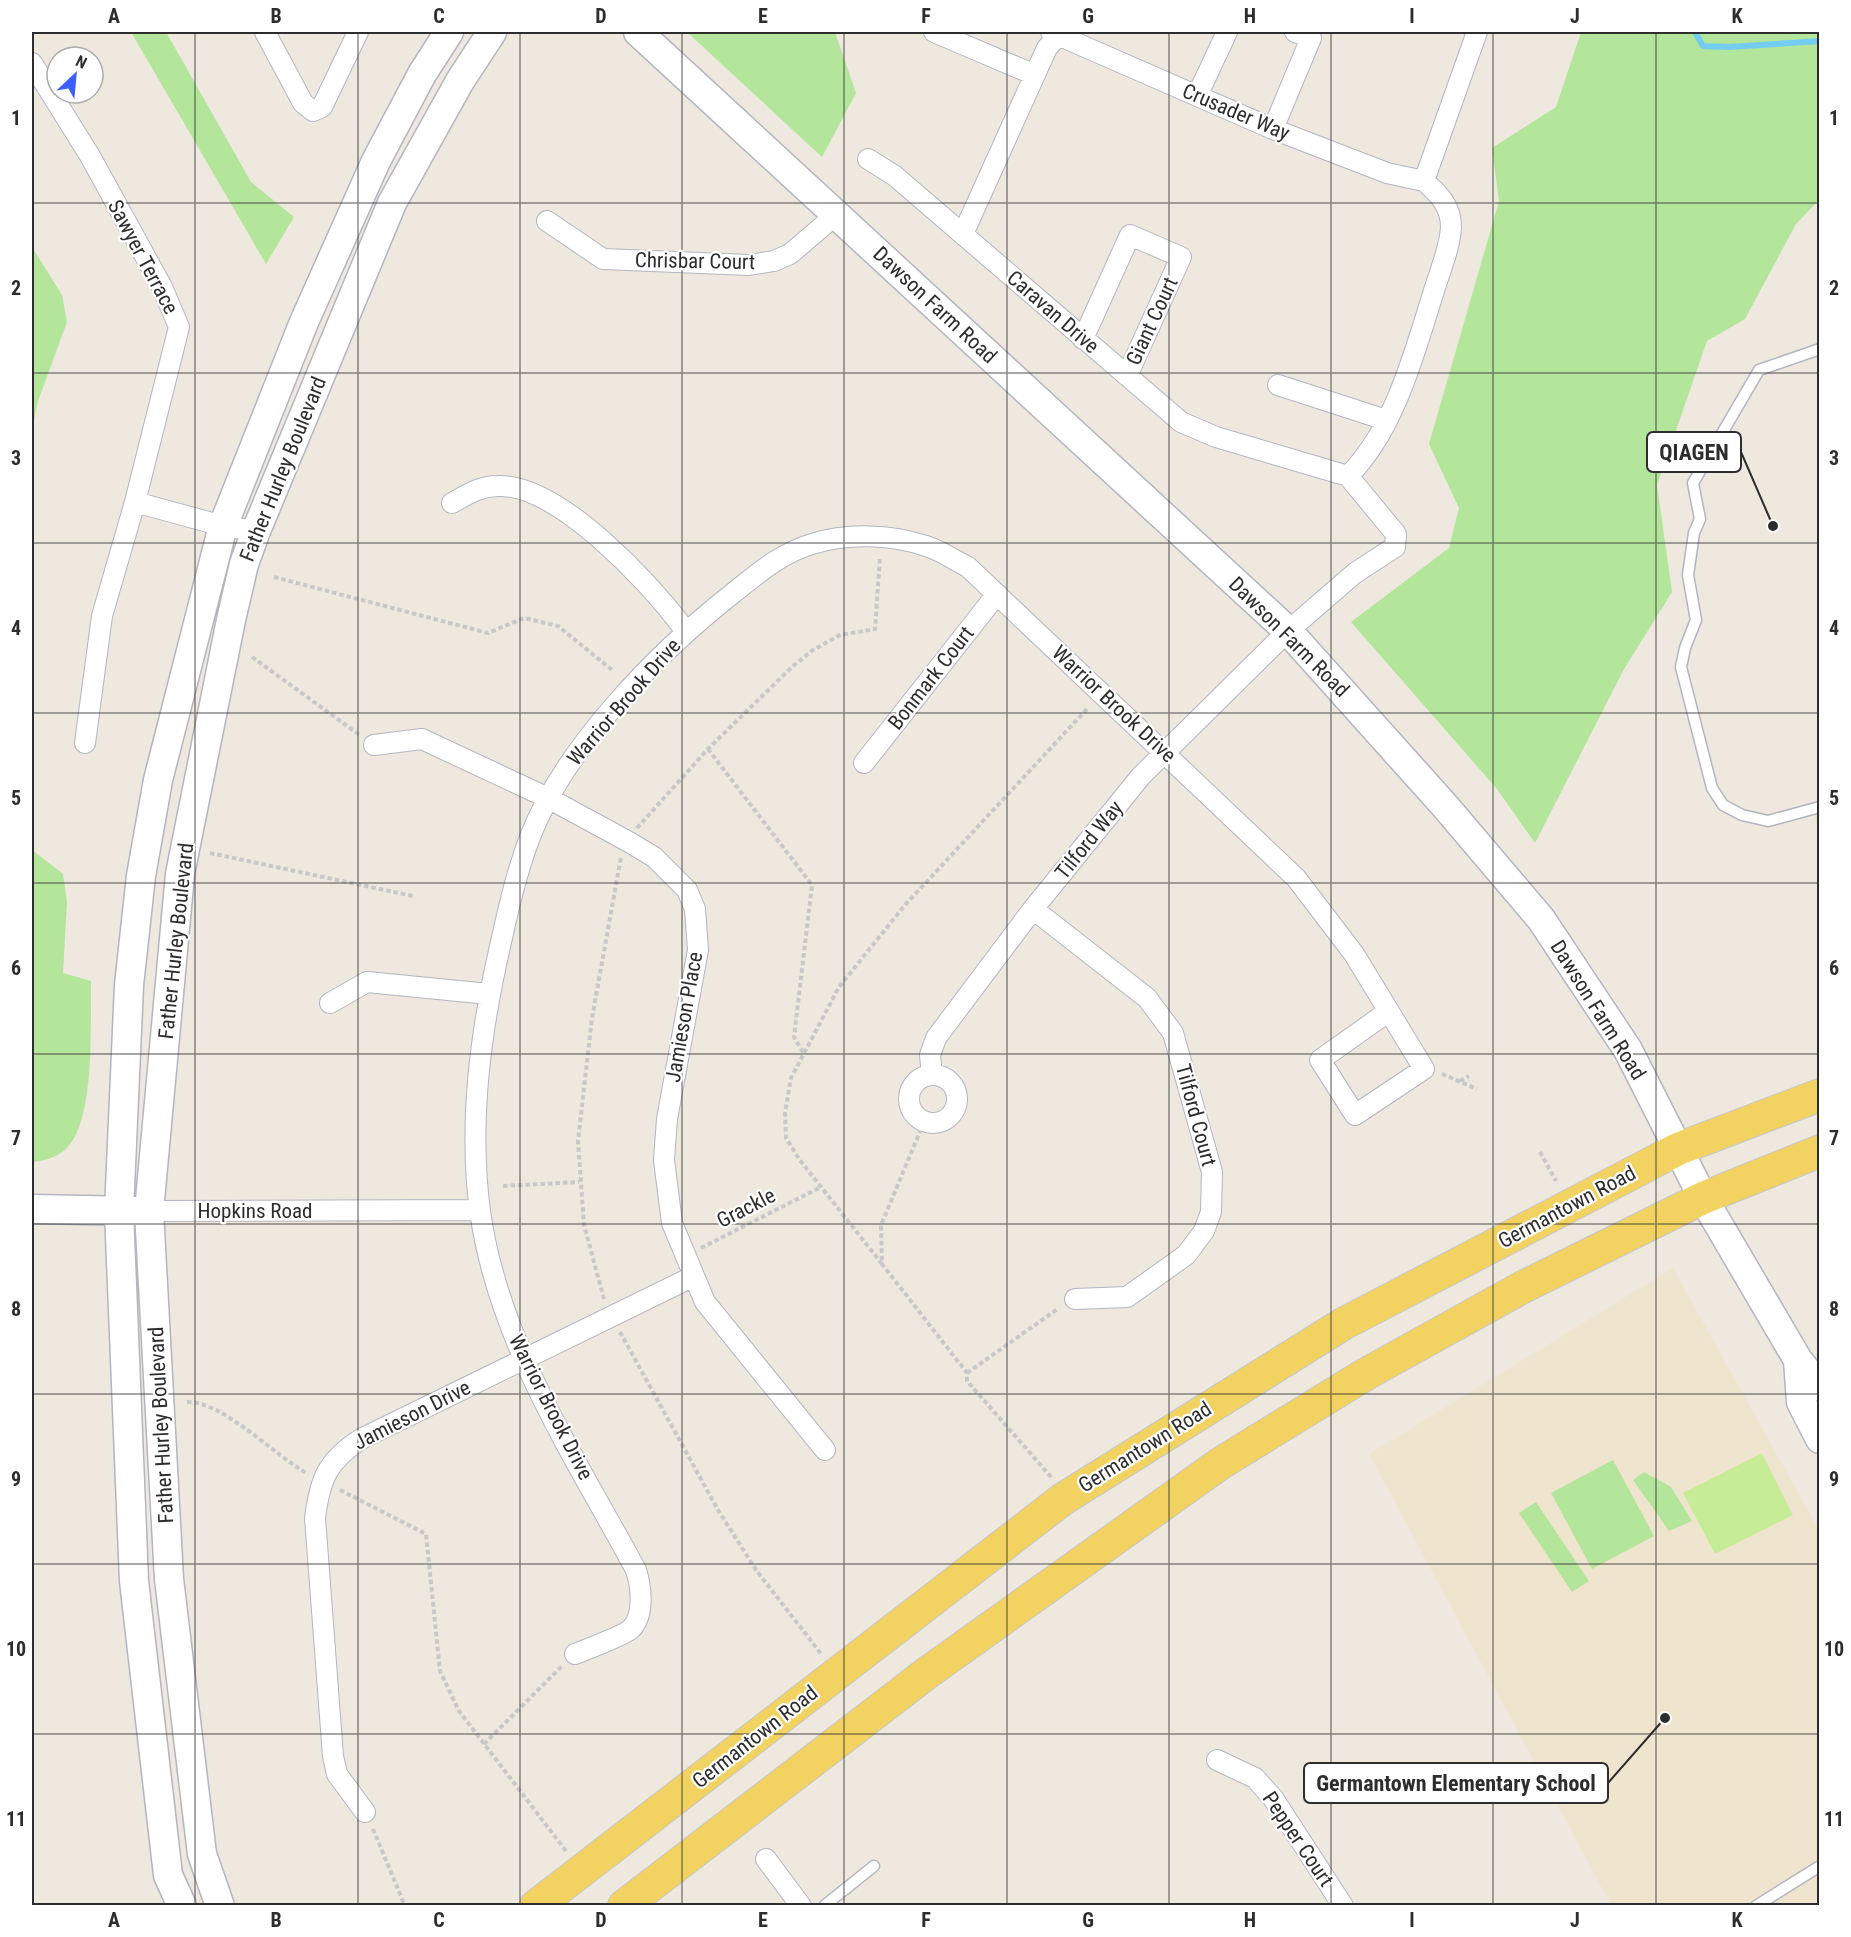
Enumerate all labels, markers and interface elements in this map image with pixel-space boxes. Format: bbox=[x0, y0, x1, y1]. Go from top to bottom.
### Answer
text: A bbox=[108, 4, 120, 28]
text: B bbox=[270, 4, 282, 28]
text: C bbox=[433, 4, 445, 28]
text: D bbox=[595, 4, 607, 28]
text: E bbox=[758, 4, 768, 28]
text: F bbox=[921, 4, 931, 28]
text: G bbox=[1082, 4, 1094, 28]
text: H bbox=[1244, 4, 1256, 28]
text: I bbox=[1409, 4, 1415, 28]
text: J bbox=[1570, 4, 1580, 28]
text: K bbox=[1731, 4, 1743, 28]
north arrow bbox=[45, 45, 105, 105]
text: N bbox=[73, 51, 90, 73]
street label: Crusader Way bbox=[1179, 79, 1293, 145]
text: 1 bbox=[11, 106, 21, 130]
text: 1 bbox=[1829, 106, 1839, 130]
street label: Sawyer Terrace bbox=[103, 196, 183, 318]
street label: Dawson Farm Road bbox=[868, 242, 1002, 368]
street label: Chrisbar Court bbox=[635, 248, 755, 274]
street label: Caravan Drive bbox=[1002, 266, 1104, 358]
street label: Giant Court bbox=[1121, 273, 1183, 369]
text: 2 bbox=[11, 276, 21, 300]
text: 2 bbox=[1829, 276, 1839, 300]
street label: Father Hurley Boulevard bbox=[235, 373, 331, 565]
callout: QIAGEN bbox=[1647, 432, 1741, 472]
text: QIAGEN bbox=[1659, 440, 1729, 465]
text: 3 bbox=[11, 446, 21, 470]
text: 3 bbox=[1829, 446, 1839, 470]
street label: Dawson Farm Road bbox=[1224, 572, 1354, 702]
text: 4 bbox=[11, 616, 21, 640]
text: 4 bbox=[1829, 616, 1839, 640]
street label: Bonmark Court bbox=[883, 622, 979, 734]
street label: Warrior Brook Drive bbox=[562, 634, 686, 770]
street label: Warrior Brook Drive bbox=[1047, 641, 1181, 767]
text: 5 bbox=[11, 786, 21, 810]
text: 5 bbox=[1829, 786, 1839, 810]
street label: Tilford Way bbox=[1050, 796, 1128, 884]
street label: Father Hurley Boulevard bbox=[154, 842, 198, 1040]
street label: Dawson Farm Road bbox=[1545, 936, 1651, 1084]
street label: Jamieson Place bbox=[661, 950, 707, 1084]
text: 6 bbox=[11, 956, 21, 980]
text: 6 bbox=[1829, 956, 1839, 980]
street label: Tilford Court bbox=[1171, 1061, 1221, 1169]
text: 7 bbox=[11, 1126, 21, 1150]
text: 7 bbox=[1829, 1126, 1839, 1150]
street label: Germantown Road bbox=[1494, 1161, 1640, 1253]
street label: Grackle bbox=[713, 1183, 779, 1233]
street label: Hopkins Road bbox=[198, 1199, 312, 1223]
text: 8 bbox=[11, 1297, 21, 1321]
text: 8 bbox=[1829, 1297, 1839, 1321]
street label: Father Hurley Boulevard bbox=[144, 1326, 178, 1524]
street label: Warrior Brook Drive bbox=[504, 1330, 598, 1484]
street label: Jamieson Drive bbox=[350, 1375, 474, 1455]
street label: Germantown Road bbox=[1074, 1397, 1216, 1497]
text: 9 bbox=[11, 1467, 21, 1491]
text: 9 bbox=[1829, 1467, 1839, 1491]
text: 10 bbox=[6, 1637, 26, 1661]
text: 10 bbox=[1824, 1637, 1844, 1661]
street label: Germantown Road bbox=[688, 1681, 822, 1793]
callout: Germantown Elementary School bbox=[1304, 1763, 1608, 1803]
text: Germantown Elementary School bbox=[1316, 1771, 1596, 1796]
street label: Pepper Court bbox=[1258, 1787, 1338, 1891]
text: 11 bbox=[6, 1807, 26, 1831]
text: 11 bbox=[1824, 1807, 1844, 1831]
text: A bbox=[108, 1908, 120, 1932]
text: B bbox=[270, 1908, 282, 1932]
text: C bbox=[433, 1908, 445, 1932]
text: D bbox=[595, 1908, 607, 1932]
text: E bbox=[758, 1908, 768, 1932]
text: F bbox=[921, 1908, 931, 1932]
text: G bbox=[1082, 1908, 1094, 1932]
text: H bbox=[1244, 1908, 1256, 1932]
text: I bbox=[1409, 1908, 1415, 1932]
text: J bbox=[1570, 1908, 1580, 1932]
text: K bbox=[1731, 1908, 1743, 1932]

